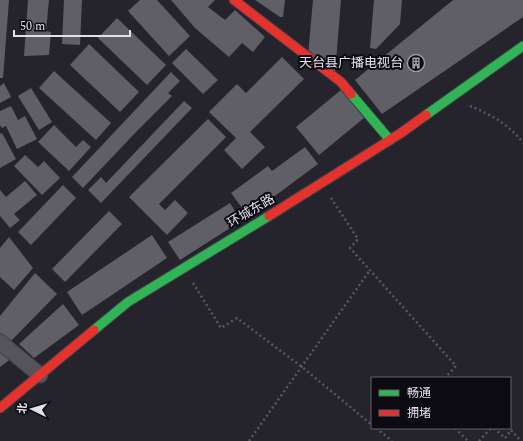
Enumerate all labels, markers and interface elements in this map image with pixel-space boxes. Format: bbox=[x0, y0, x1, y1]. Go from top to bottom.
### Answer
scale bar bbox=[14, 12, 130, 38]
text: 50 m bbox=[20, 17, 45, 36]
place label: 天台县广播电视台 bbox=[299, 53, 403, 73]
building icon: 天台县广播电视台 bbox=[406, 53, 426, 73]
street label: 环城东路 bbox=[224, 189, 278, 233]
legend bbox=[371, 377, 511, 429]
text: 畅通 bbox=[407, 384, 431, 403]
north arrow bbox=[12, 389, 52, 429]
text: 北 bbox=[14, 402, 31, 414]
text: 拥堵 bbox=[407, 404, 431, 423]

